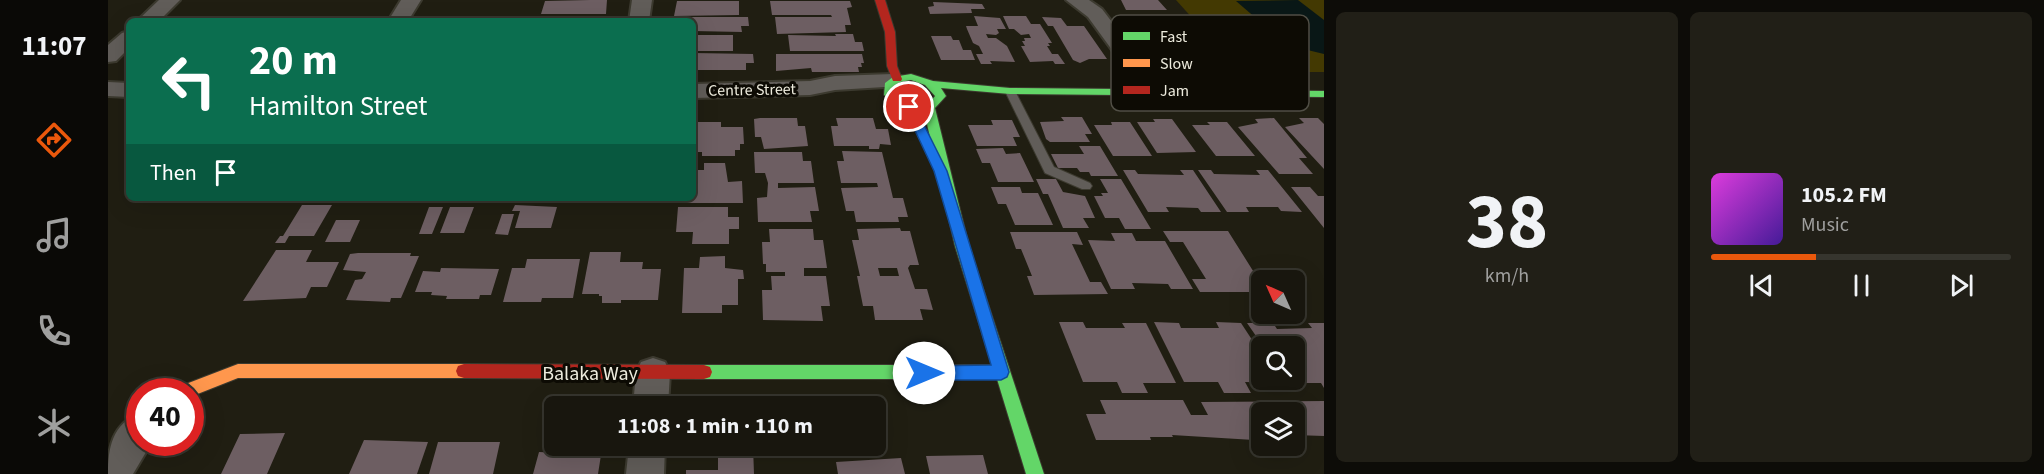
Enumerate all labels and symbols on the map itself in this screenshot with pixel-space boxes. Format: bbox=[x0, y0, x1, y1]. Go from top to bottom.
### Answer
legend bbox=[1111, 15, 1309, 111]
text: Fast bbox=[1160, 26, 1188, 48]
text: Slow bbox=[1160, 53, 1193, 75]
street label: Centre Street bbox=[708, 78, 797, 102]
text: Jam bbox=[1160, 80, 1189, 102]
pin bbox=[883, 81, 934, 132]
north arrow bbox=[1251, 270, 1305, 324]
position arrow bbox=[892, 341, 956, 405]
street label: Balaka Way bbox=[542, 360, 638, 388]
speed limit sign: 40 bbox=[126, 378, 204, 456]

